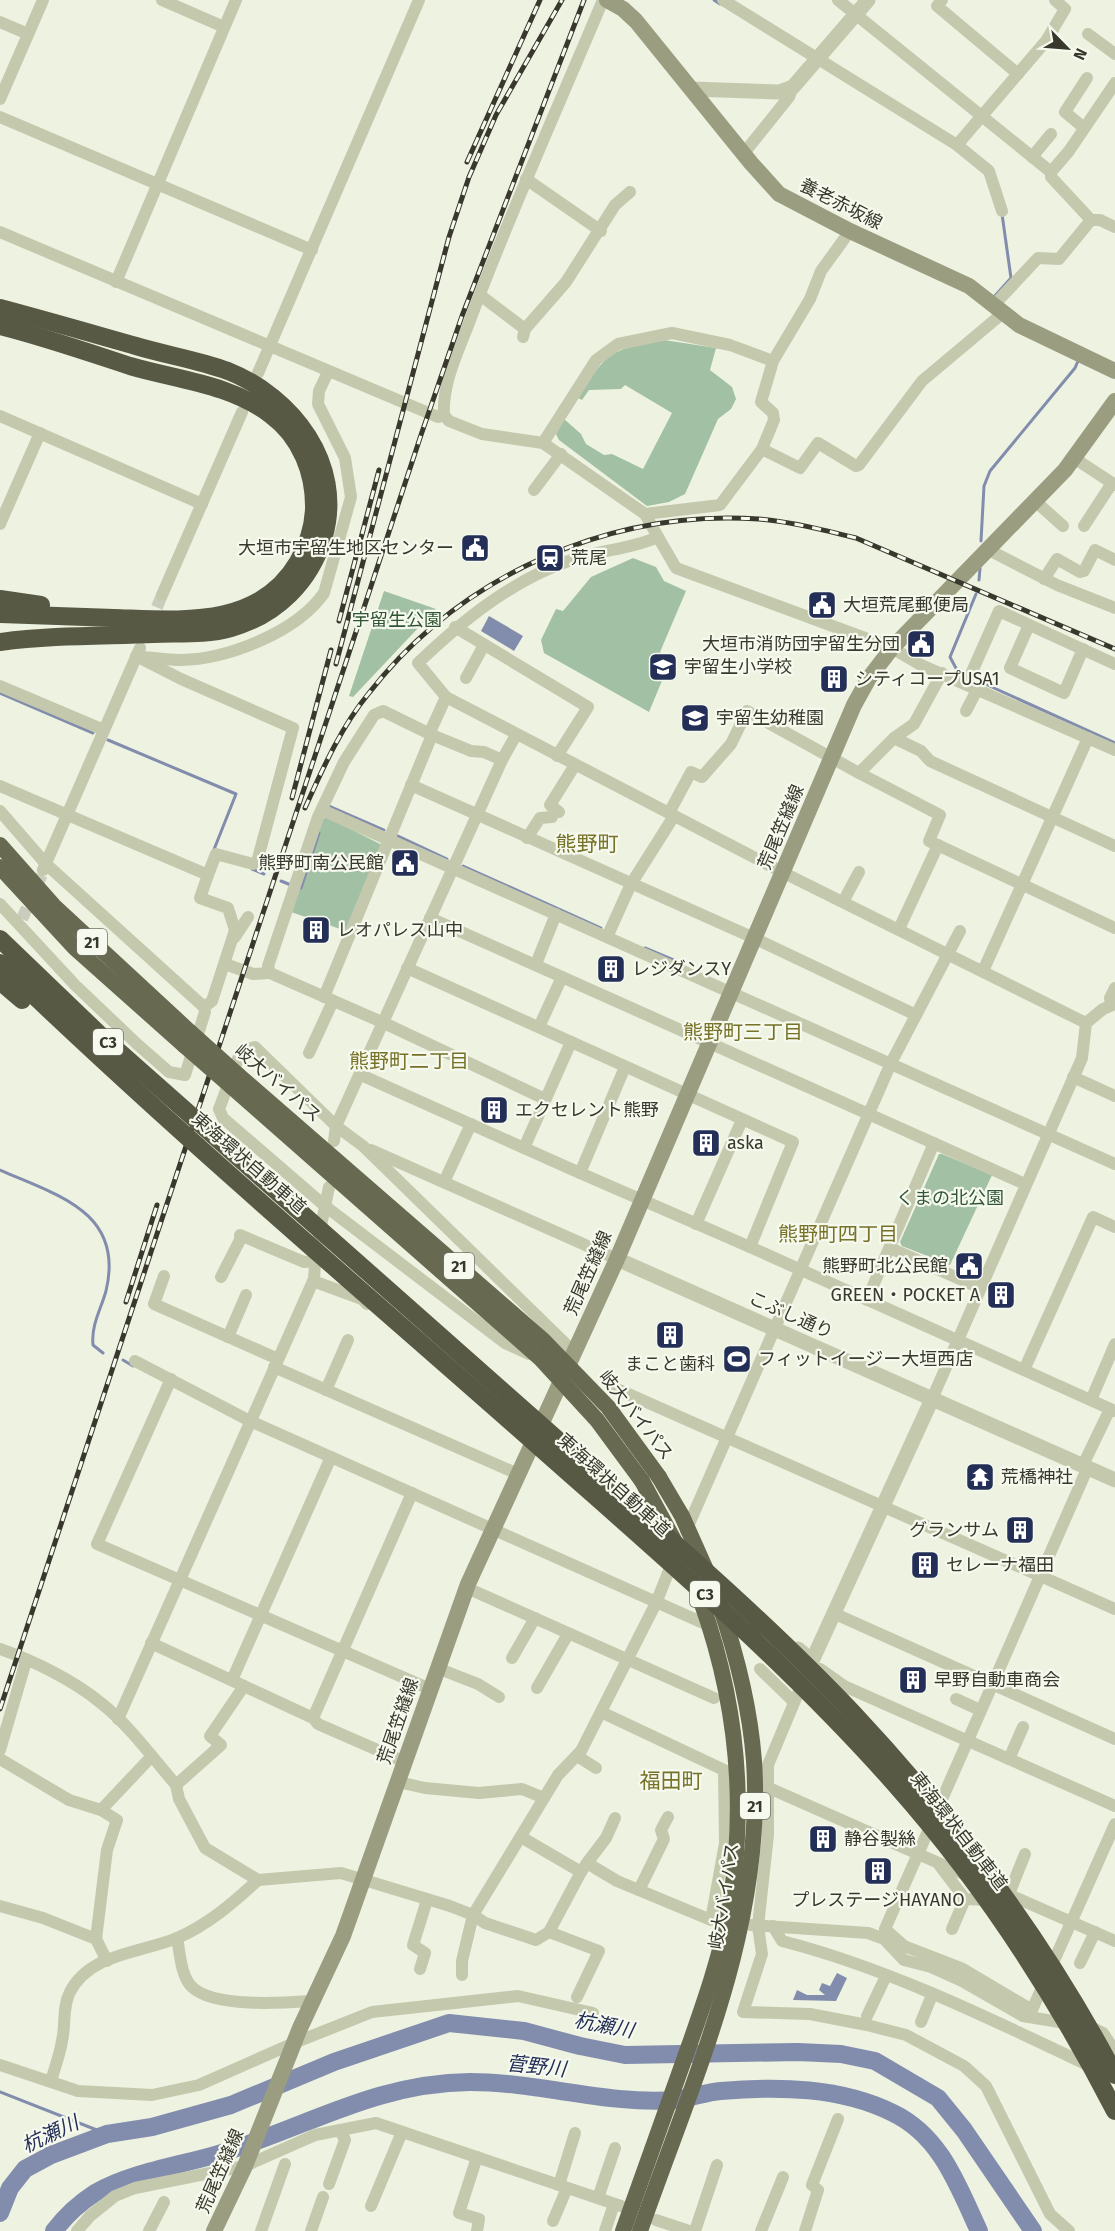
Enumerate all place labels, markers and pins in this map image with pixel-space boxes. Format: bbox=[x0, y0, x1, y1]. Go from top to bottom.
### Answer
public building icon: 大垣市宇留生地区センター bbox=[459, 532, 491, 564]
place label: 大垣市宇留生地区センター bbox=[238, 537, 454, 559]
station icon: 荒尾 bbox=[534, 542, 566, 574]
place label: 荒尾 bbox=[571, 547, 607, 569]
public building icon: 大垣荒尾郵便局 bbox=[806, 589, 838, 621]
place label: 大垣荒尾郵便局 bbox=[843, 594, 969, 616]
public building icon: 大垣市消防団宇留生分団 bbox=[905, 628, 937, 660]
place label: 大垣市消防団宇留生分団 bbox=[702, 633, 900, 655]
school or university icon: 宇留生小学校 bbox=[647, 651, 679, 683]
place label: 宇留生小学校 bbox=[684, 656, 792, 678]
building icon: シティコープUSA1 bbox=[818, 663, 850, 695]
place label: シティコープUSA1 bbox=[855, 668, 1000, 690]
school or university icon: 宇留生幼稚園 bbox=[679, 702, 711, 734]
place label: 宇留生幼稚園 bbox=[716, 707, 824, 729]
public building icon: 熊野町南公民館 bbox=[389, 847, 421, 879]
place label: 熊野町南公民館 bbox=[258, 852, 384, 874]
building icon: レオパレス山中 bbox=[300, 914, 332, 946]
place label: レオパレス山中 bbox=[337, 919, 463, 941]
building icon: レジダンスY bbox=[595, 953, 627, 985]
place label: レジダンスY bbox=[632, 958, 731, 980]
building icon: エクセレント熊野 bbox=[478, 1094, 510, 1126]
place label: エクセレント熊野 bbox=[515, 1099, 659, 1121]
building icon: aska bbox=[690, 1127, 722, 1159]
place label: aska bbox=[727, 1132, 764, 1154]
public building icon: 熊野町北公民館 bbox=[953, 1250, 985, 1282]
place label: 熊野町北公民館 bbox=[822, 1255, 948, 1277]
building icon: GREEN・POCKET A bbox=[985, 1279, 1017, 1311]
place label: GREEN・POCKET A bbox=[831, 1284, 981, 1306]
building icon: まこと歯科 bbox=[654, 1319, 686, 1351]
sports icon: フィットイージー大垣西店 bbox=[721, 1343, 753, 1375]
place label: フィットイージー大垣西店 bbox=[758, 1348, 973, 1370]
place label: まこと歯科 bbox=[625, 1353, 715, 1375]
temple icon: 荒橋神社 bbox=[964, 1461, 996, 1493]
place label: 荒橋神社 bbox=[1001, 1466, 1073, 1488]
building icon: グランサム bbox=[1004, 1514, 1036, 1546]
place label: グランサム bbox=[909, 1519, 999, 1541]
building icon: セレーナ福田 bbox=[909, 1549, 941, 1581]
place label: セレーナ福田 bbox=[946, 1554, 1054, 1576]
building icon: 早野自動車商会 bbox=[897, 1664, 929, 1696]
place label: 早野自動車商会 bbox=[934, 1669, 1060, 1691]
building icon: 静谷製絲 bbox=[807, 1823, 839, 1855]
place label: 静谷製絲 bbox=[844, 1828, 916, 1850]
building icon: プレステージHAYANO bbox=[862, 1855, 894, 1887]
place label: プレステージHAYANO bbox=[791, 1889, 965, 1911]

